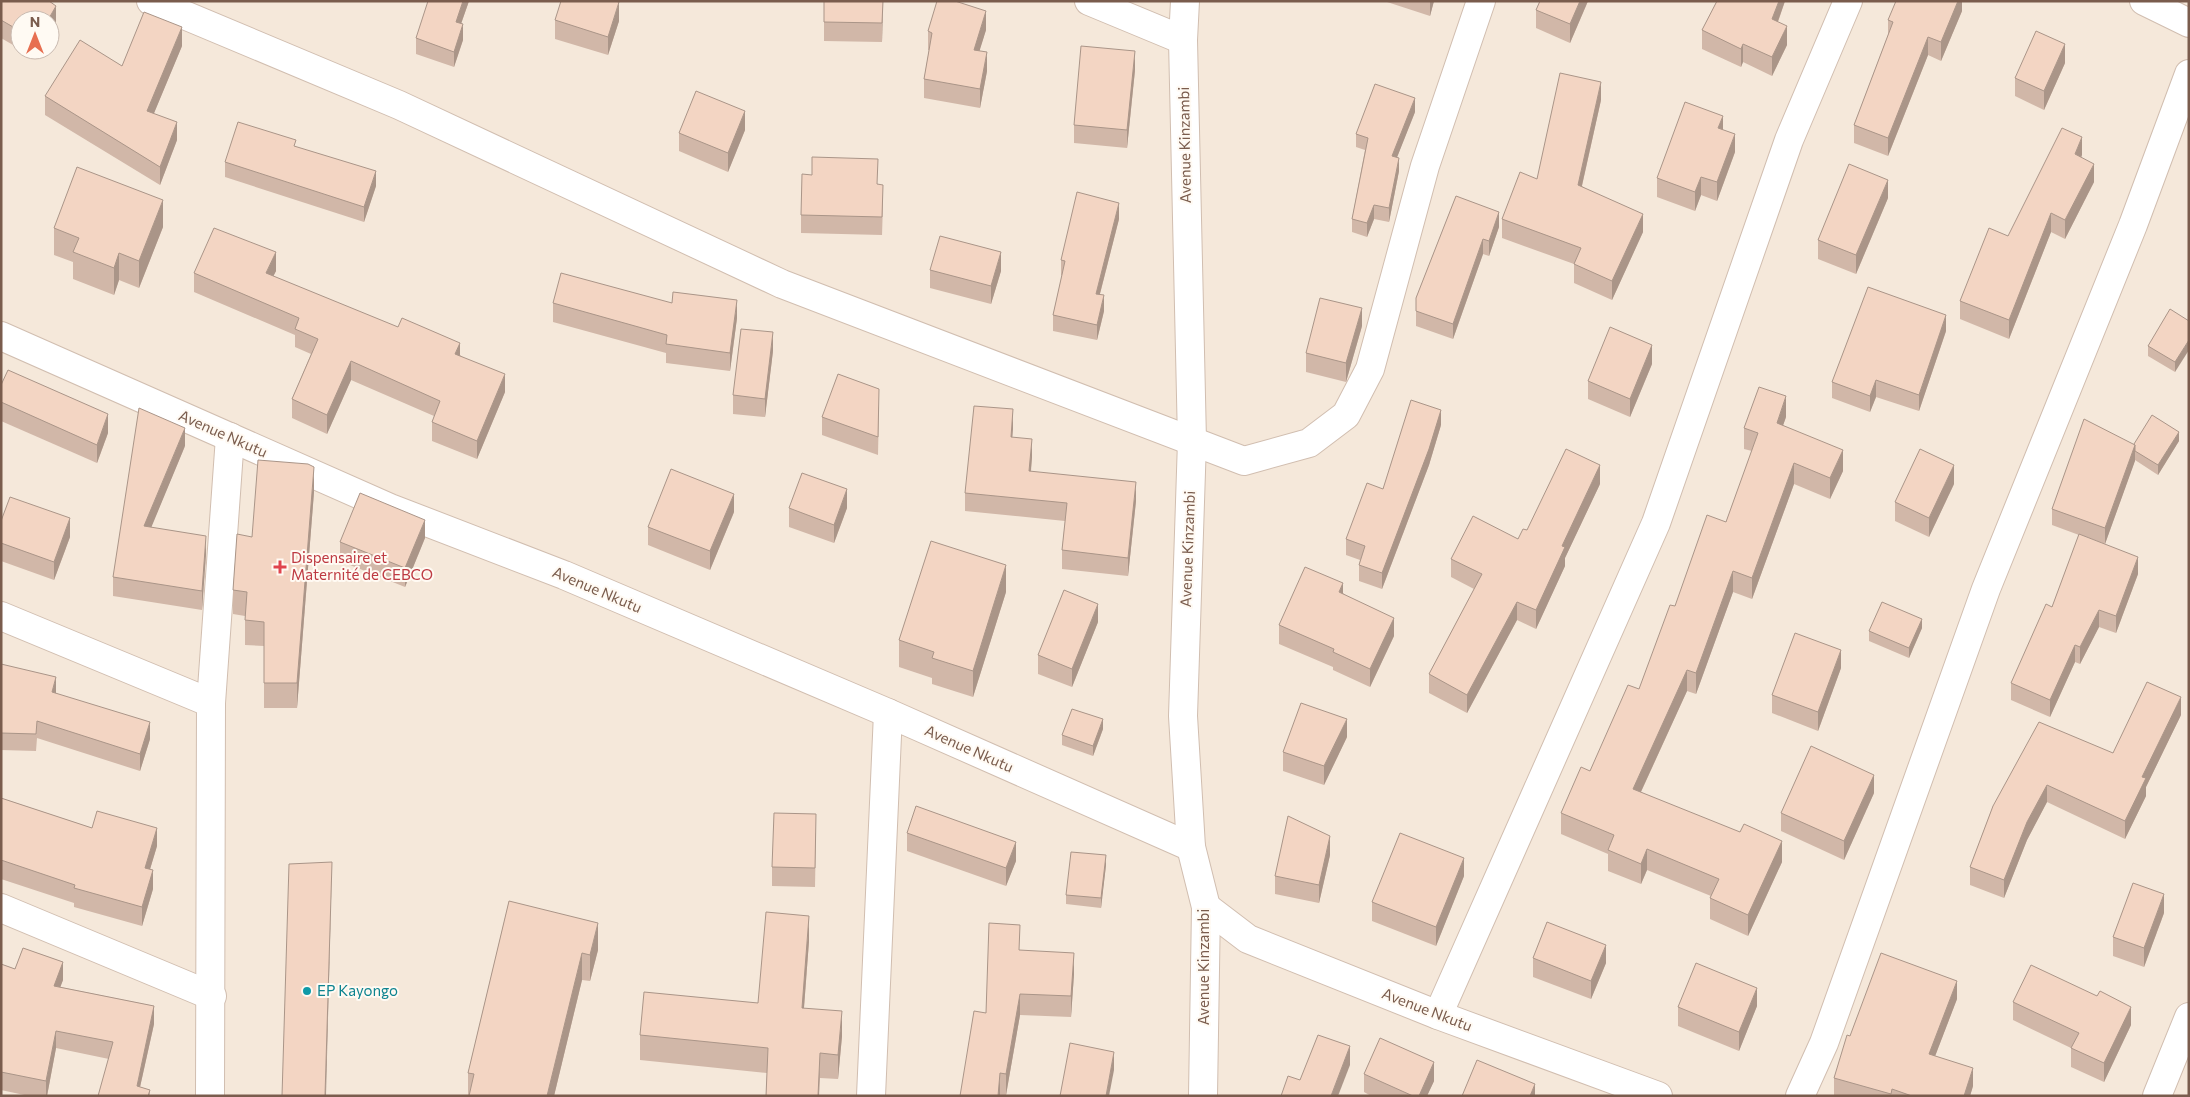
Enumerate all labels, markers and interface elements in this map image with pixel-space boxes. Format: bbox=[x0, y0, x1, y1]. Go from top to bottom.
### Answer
north arrow bbox=[10, 10, 60, 60]
text: N bbox=[30, 13, 40, 30]
street label: Avenue Kinzambi bbox=[1174, 87, 1194, 203]
street label: Avenue Nkutu bbox=[176, 405, 271, 461]
street label: Avenue Kinzambi bbox=[1176, 490, 1198, 608]
place label: Dispensaire et Maternité de CEBCO bbox=[291, 548, 433, 583]
marker: Dispensaire et Maternité de CEBCO bbox=[273, 560, 287, 574]
street label: Avenue Nkutu bbox=[550, 562, 645, 616]
street label: Avenue Nkutu bbox=[922, 720, 1017, 776]
street label: Avenue Kinzambi bbox=[1194, 909, 1212, 1025]
place label: EP Kayongo bbox=[317, 981, 398, 999]
street label: Avenue Nkutu bbox=[1380, 984, 1475, 1035]
marker: EP Kayongo bbox=[301, 985, 313, 997]

